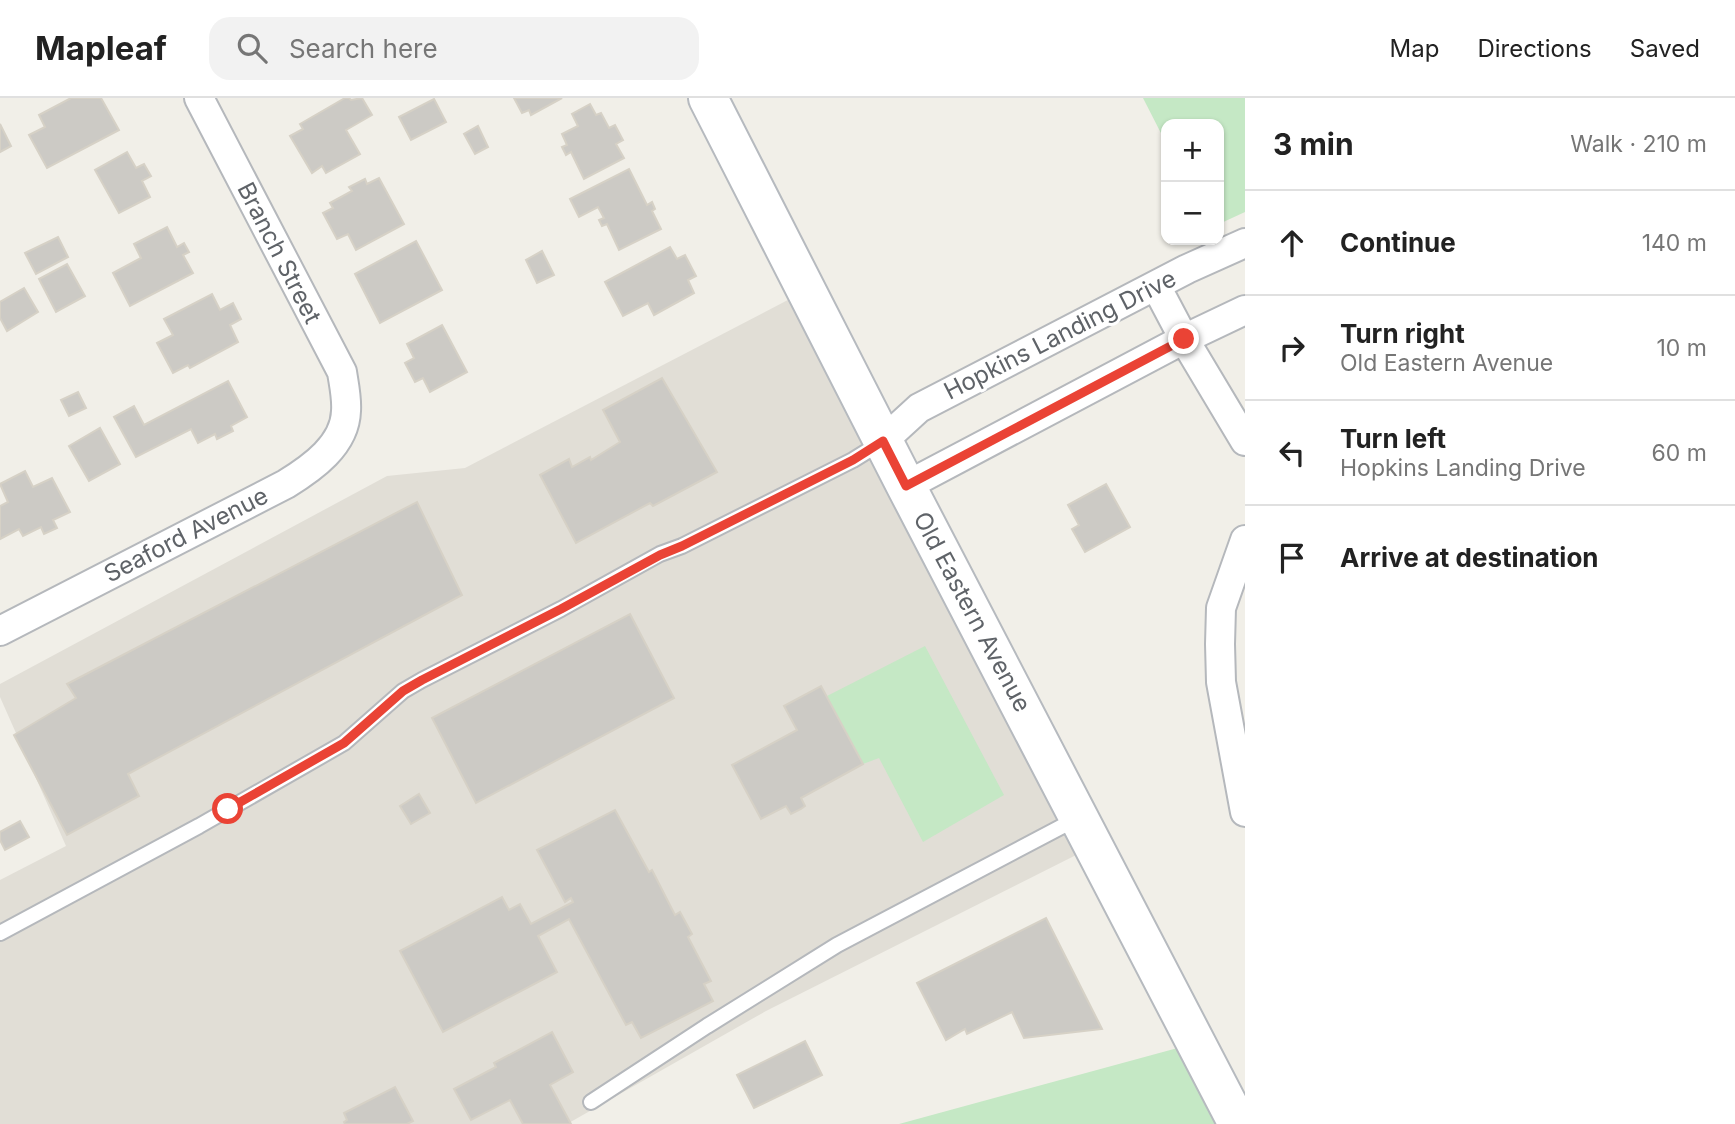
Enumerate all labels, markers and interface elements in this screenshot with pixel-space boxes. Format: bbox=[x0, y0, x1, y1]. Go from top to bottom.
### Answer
search box bbox=[209, 17, 699, 80]
text: Mapleaf bbox=[35, 28, 167, 68]
icon: search bbox=[233, 29, 271, 67]
text: Search here bbox=[289, 33, 438, 64]
text: Map bbox=[1390, 34, 1439, 63]
text: Directions bbox=[1477, 34, 1592, 63]
text: Saved bbox=[1630, 34, 1700, 63]
map controls bbox=[1161, 119, 1224, 245]
button: + bbox=[1161, 119, 1224, 182]
text: 3 min bbox=[1273, 126, 1354, 162]
text: Walk · 210 m bbox=[1570, 130, 1707, 158]
street label: Branch Street bbox=[231, 177, 328, 328]
button: − bbox=[1161, 182, 1224, 245]
icon: ahead bbox=[1273, 224, 1311, 262]
text: Continue bbox=[1340, 227, 1456, 258]
text: 140 m bbox=[1642, 229, 1707, 257]
street label: Hopkins Landing Drive bbox=[939, 263, 1181, 406]
text: Turn right bbox=[1340, 318, 1465, 349]
route end bbox=[1168, 323, 1199, 354]
icon: right bbox=[1273, 329, 1311, 367]
text: 10 m bbox=[1657, 334, 1707, 362]
text: Old Eastern Avenue bbox=[1340, 349, 1553, 377]
text: Turn left bbox=[1340, 423, 1446, 454]
icon: left bbox=[1273, 434, 1311, 472]
text: 60 m bbox=[1652, 439, 1707, 467]
text: Hopkins Landing Drive bbox=[1340, 454, 1586, 482]
street label: Seaford Avenue bbox=[99, 481, 273, 588]
street label: Old Eastern Avenue bbox=[907, 507, 1037, 717]
icon: arrive bbox=[1273, 539, 1311, 577]
text: Arrive at destination bbox=[1340, 542, 1599, 573]
route start bbox=[212, 793, 243, 824]

